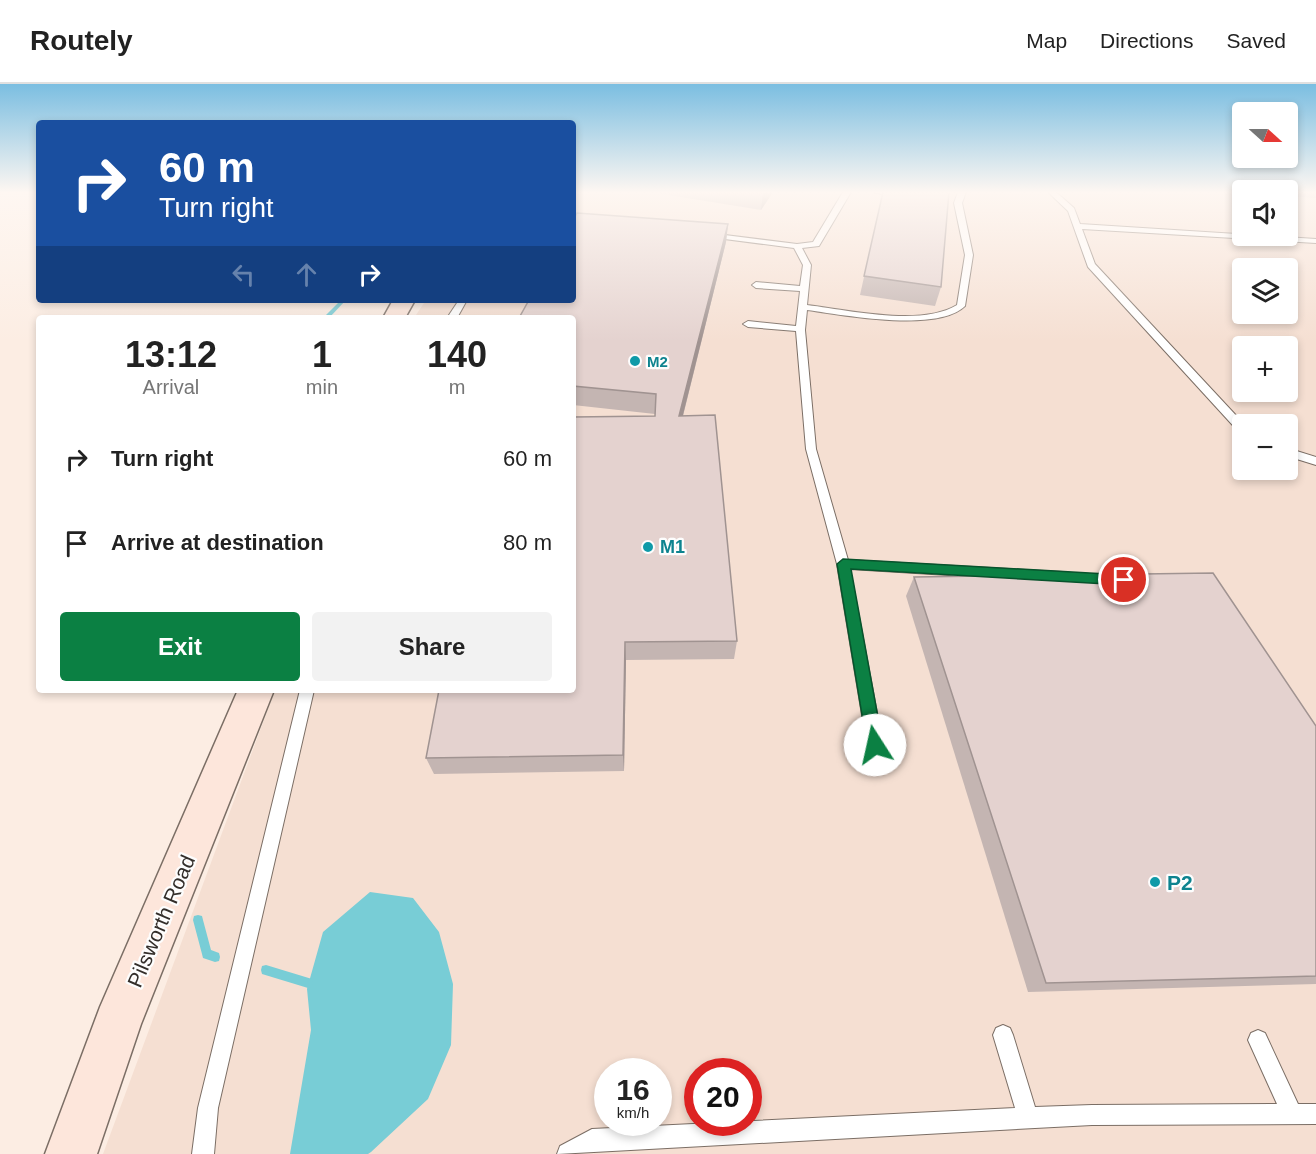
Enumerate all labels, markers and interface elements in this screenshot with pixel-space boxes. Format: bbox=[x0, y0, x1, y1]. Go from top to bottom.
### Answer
text: Routely bbox=[30, 25, 133, 56]
text: Map bbox=[1026, 29, 1067, 52]
text: Directions bbox=[1100, 29, 1193, 52]
text: Saved bbox=[1226, 29, 1286, 52]
north arrow bbox=[1232, 102, 1298, 168]
map controls bbox=[1232, 102, 1298, 480]
icon: right bbox=[60, 144, 138, 222]
text: 60 m bbox=[159, 144, 255, 191]
button: sound bbox=[1232, 180, 1298, 246]
text: Turn right bbox=[159, 193, 274, 223]
icon: left bbox=[227, 258, 260, 291]
icon: ahead bbox=[290, 258, 323, 291]
icon: right bbox=[353, 258, 386, 291]
button: layers bbox=[1232, 258, 1298, 324]
text: 13:12 bbox=[125, 334, 217, 375]
text: 1 bbox=[312, 334, 332, 375]
text: 140 bbox=[427, 334, 487, 375]
button: + bbox=[1232, 336, 1298, 402]
place label: M2 bbox=[647, 353, 668, 370]
marker: M2 bbox=[628, 354, 642, 368]
text: Arrival bbox=[143, 376, 199, 398]
text: min bbox=[306, 376, 338, 398]
text: m bbox=[449, 376, 465, 398]
button: − bbox=[1232, 414, 1298, 480]
icon: right bbox=[60, 443, 93, 476]
text: Turn right bbox=[111, 446, 213, 471]
text: 60 m bbox=[503, 446, 552, 471]
icon: arrive bbox=[60, 527, 93, 560]
text: Arrive at destination bbox=[111, 530, 324, 555]
text: 80 m bbox=[503, 530, 552, 555]
place label: M1 bbox=[660, 537, 685, 557]
marker: M1 bbox=[641, 540, 655, 554]
pin bbox=[1098, 554, 1149, 605]
icon: arrive bbox=[1107, 563, 1140, 596]
button: Exit bbox=[60, 612, 300, 681]
button: Share bbox=[312, 612, 552, 681]
position arrow bbox=[843, 713, 907, 777]
street label: Pilsworth Road bbox=[123, 852, 199, 990]
place label: P2 bbox=[1167, 871, 1193, 894]
marker: P2 bbox=[1148, 875, 1162, 889]
speed limit sign: 20 bbox=[684, 1058, 762, 1136]
text: 16 bbox=[616, 1073, 650, 1106]
text: km/h bbox=[617, 1104, 649, 1121]

